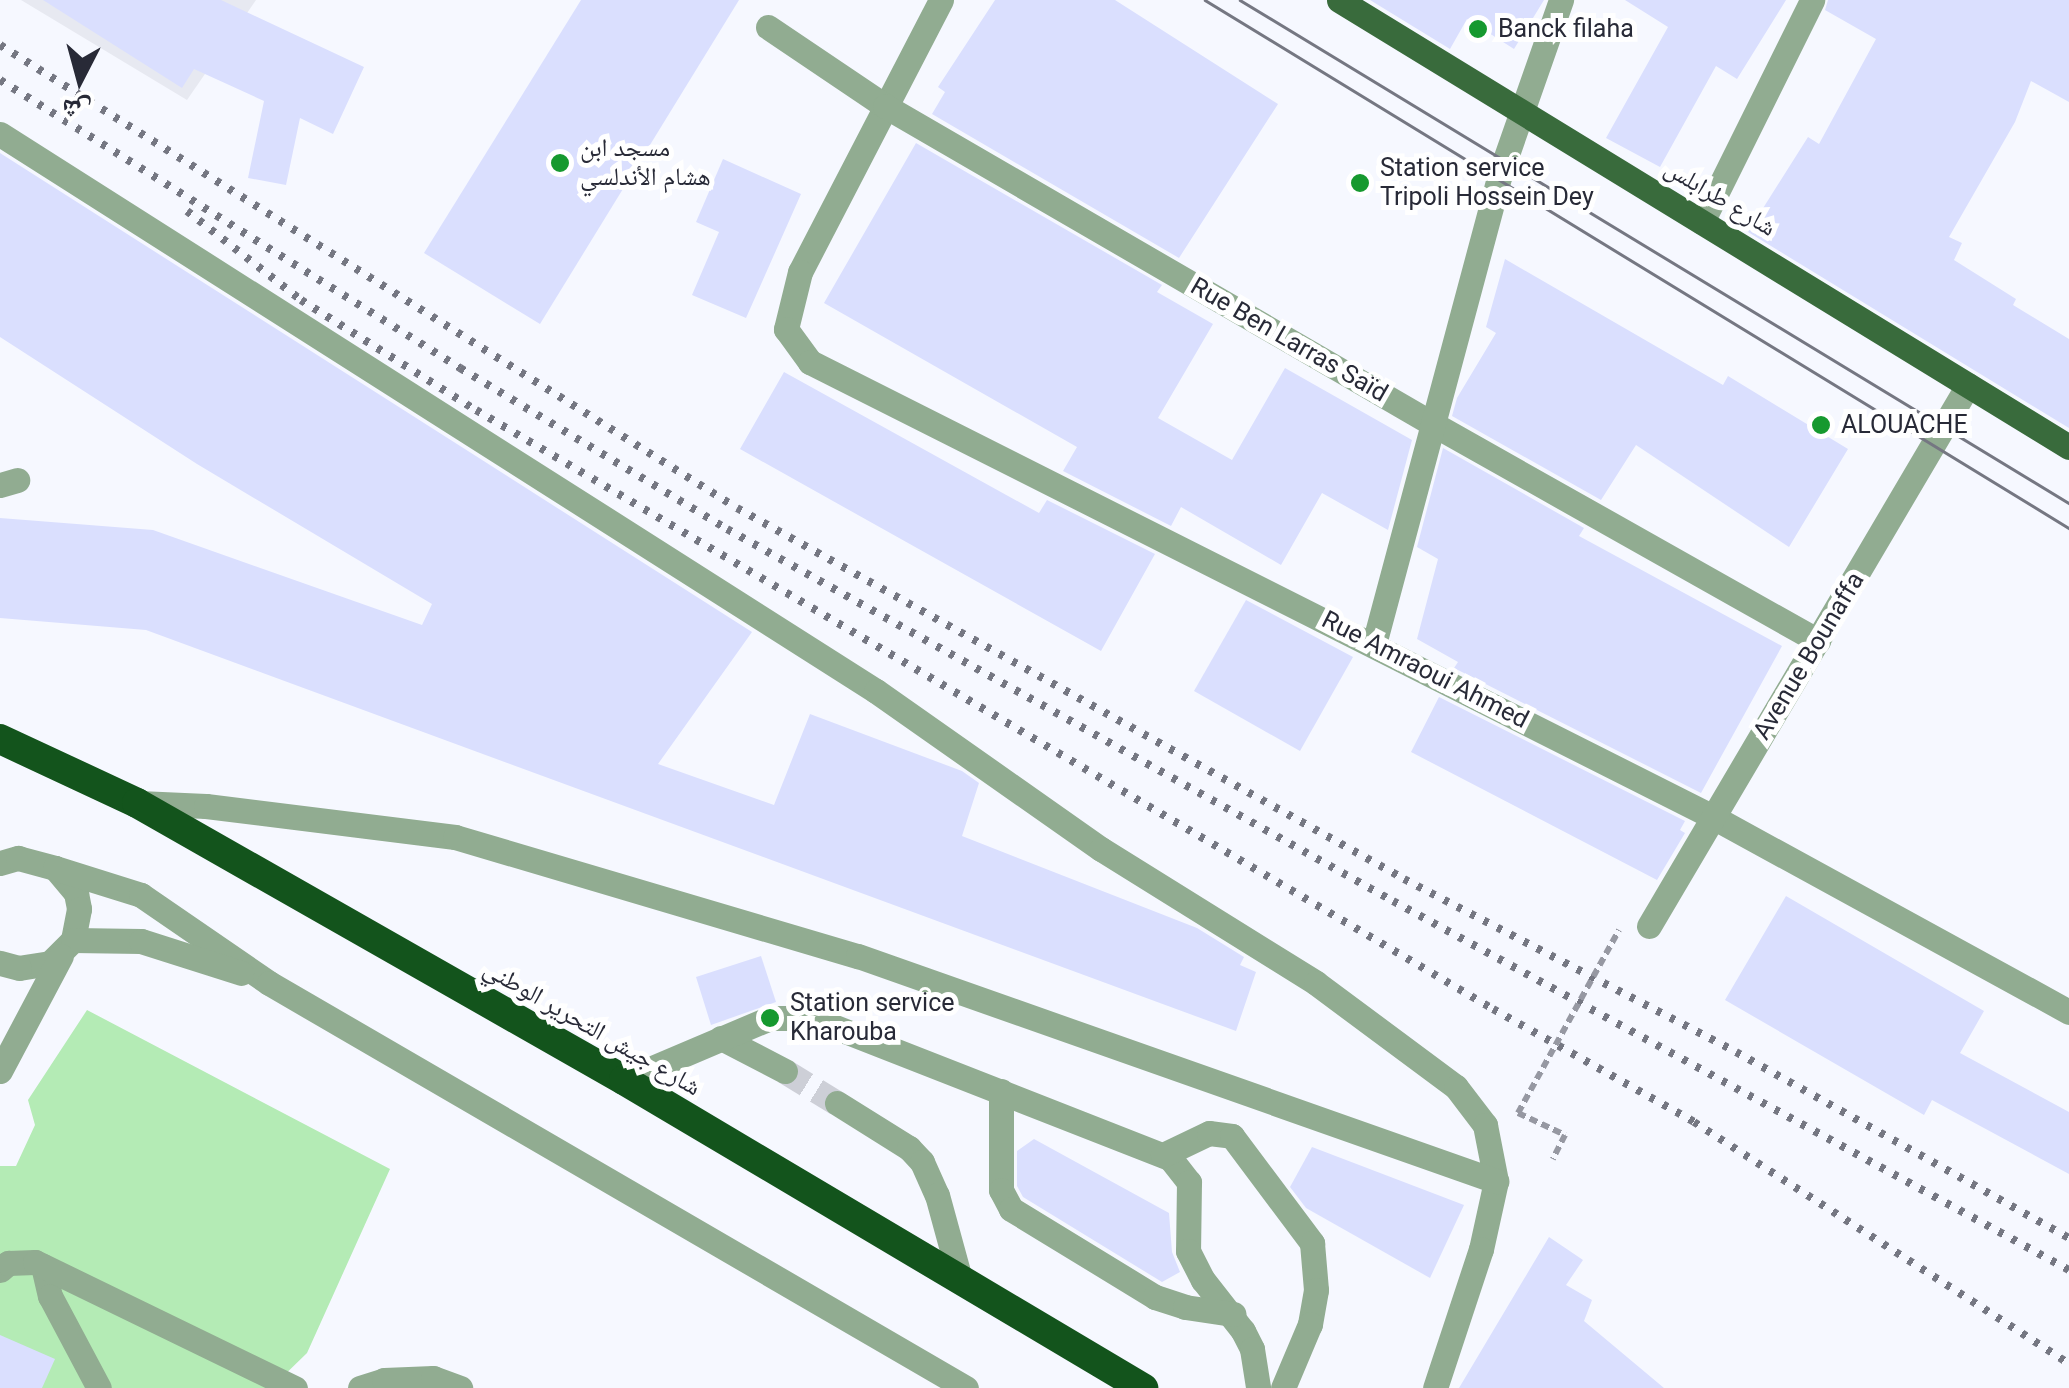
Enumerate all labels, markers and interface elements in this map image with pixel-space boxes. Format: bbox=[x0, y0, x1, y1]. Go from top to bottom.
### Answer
place label: Banck filaha bbox=[1498, 14, 1634, 44]
marker: Banck filaha bbox=[1467, 18, 1489, 40]
north arrow bbox=[30, 30, 130, 130]
text: ش bbox=[60, 92, 93, 128]
place label: مسجد ابن هشام الأندلسي bbox=[580, 134, 711, 193]
marker: مسجد ابن هشام الأندلسي bbox=[549, 152, 571, 174]
street label: شارع طرابلس bbox=[1659, 153, 1781, 243]
place label: Station service Tripoli Hossein Dey bbox=[1380, 154, 1594, 213]
marker: Station service Tripoli Hossein Dey bbox=[1349, 172, 1371, 194]
street label: Rue Ben Larras Saïd bbox=[1185, 271, 1393, 409]
place label: ALOUACHE bbox=[1841, 410, 1968, 440]
marker: ALOUACHE bbox=[1810, 414, 1832, 436]
street label: Avenue Bounaffa bbox=[1747, 567, 1871, 745]
street label: Rue Amraoui Ahmed bbox=[1317, 605, 1533, 735]
street label: شارع جيش التحرير الوطني bbox=[478, 953, 706, 1103]
place label: Station service Kharouba bbox=[790, 989, 955, 1048]
marker: Station service Kharouba bbox=[759, 1007, 781, 1029]

